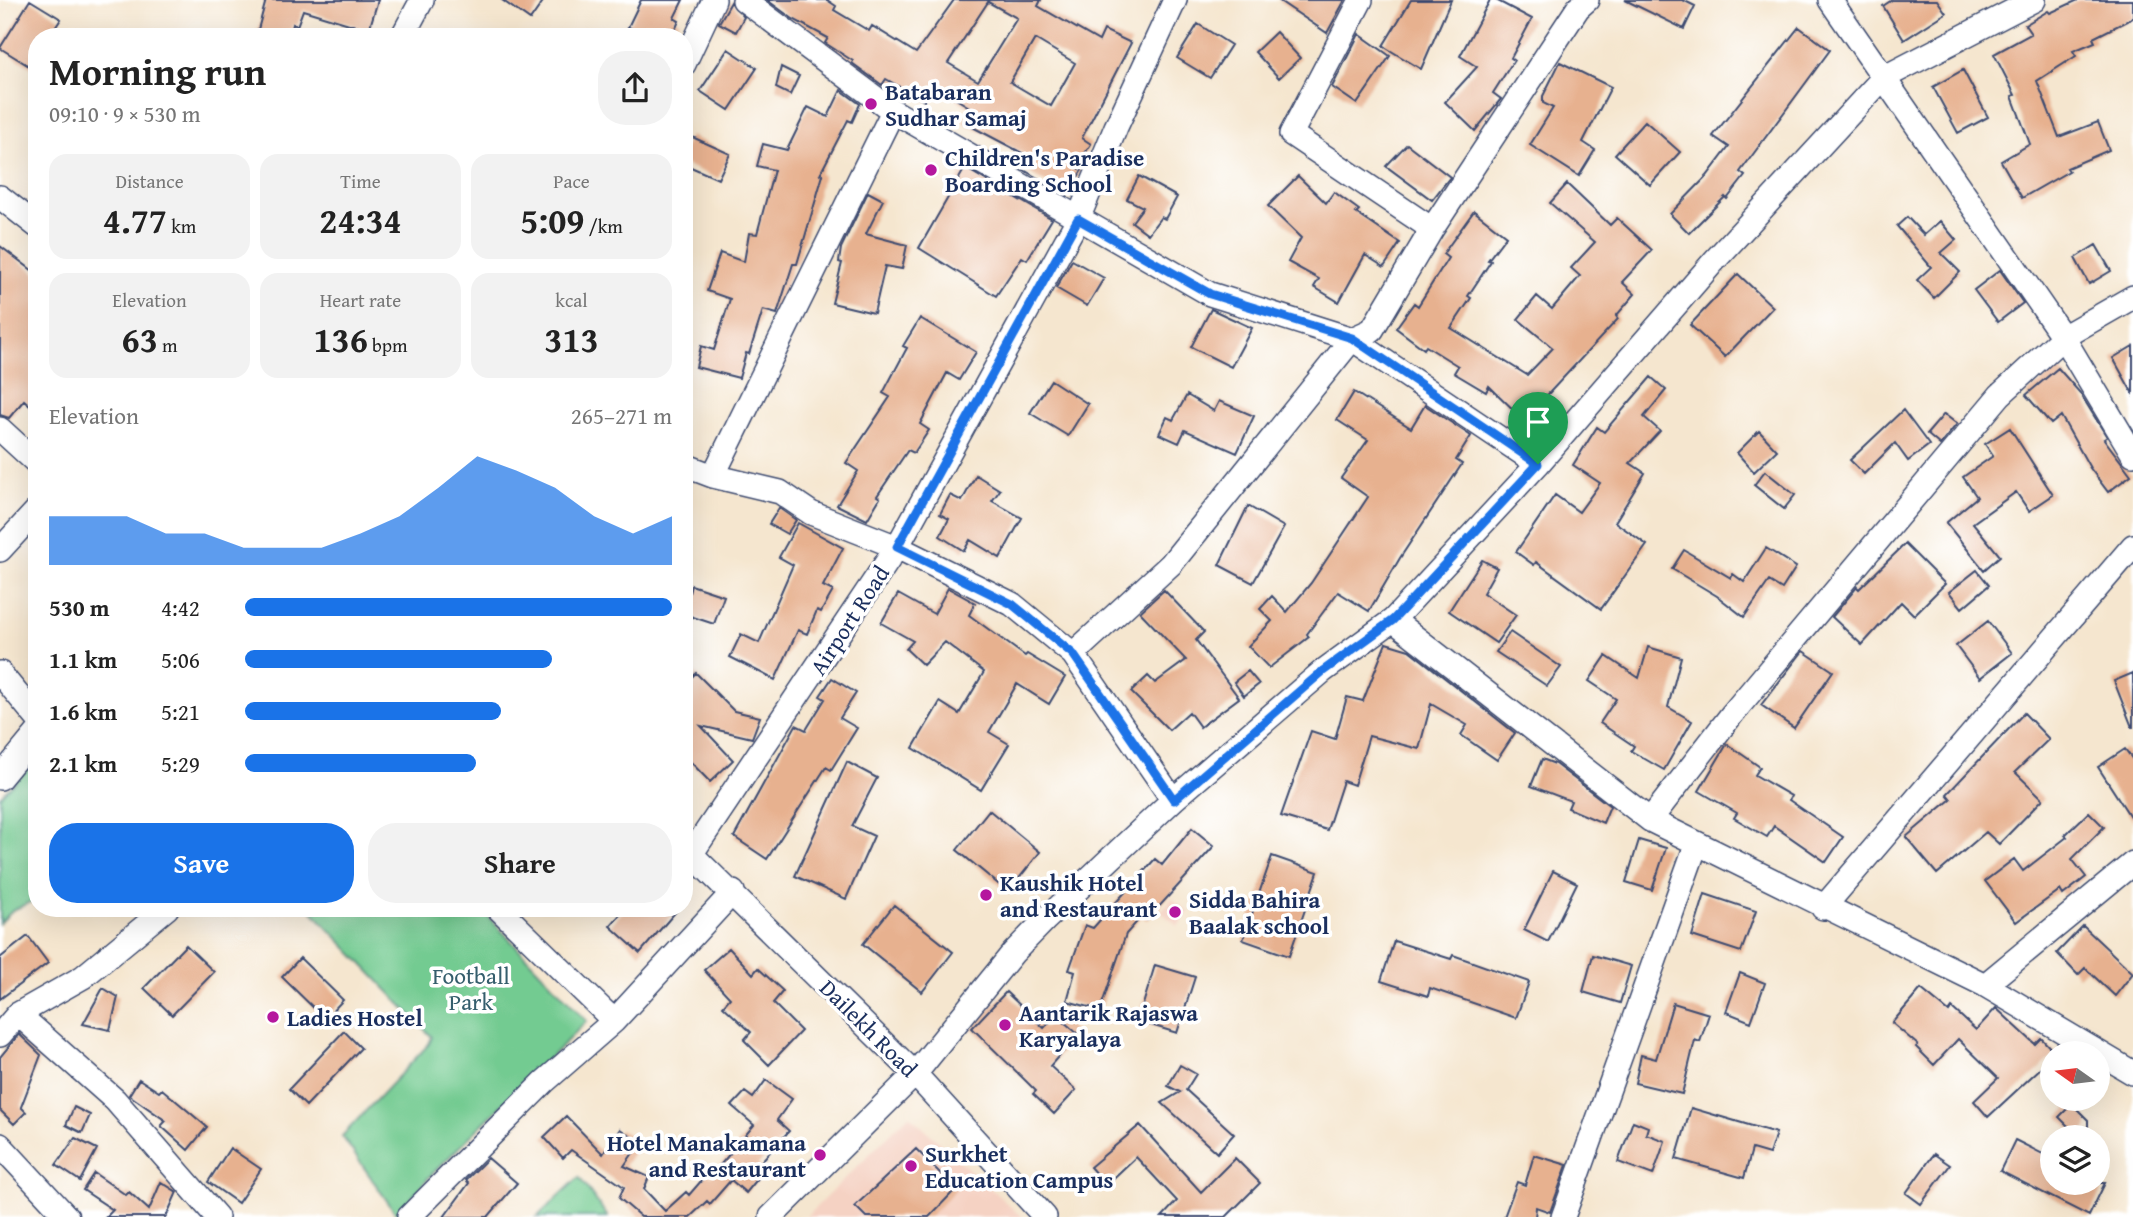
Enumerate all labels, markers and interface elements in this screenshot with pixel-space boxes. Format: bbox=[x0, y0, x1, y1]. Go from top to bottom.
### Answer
text: Morning run bbox=[49, 43, 266, 99]
button: share bbox=[598, 51, 672, 125]
place label: Batabaran Sudhar Samaj bbox=[885, 75, 1027, 134]
marker: Batabaran Sudhar Samaj bbox=[863, 96, 879, 112]
text: 09:10 · 9 × 530 m bbox=[49, 97, 201, 130]
place label: Children's Paradise Boarding School bbox=[945, 141, 1144, 200]
marker: Children's Paradise Boarding School bbox=[923, 162, 939, 178]
text: Distance bbox=[115, 167, 184, 195]
text: Time bbox=[340, 167, 381, 195]
text: Pace bbox=[553, 167, 590, 195]
text: 4.77 bbox=[103, 195, 167, 246]
text: 24:34 bbox=[319, 195, 402, 246]
text: 5:09 bbox=[520, 195, 584, 246]
text: km bbox=[167, 212, 196, 240]
text: /km bbox=[584, 212, 623, 240]
text: Elevation bbox=[112, 286, 187, 314]
text: Heart rate bbox=[320, 286, 401, 314]
text: kcal bbox=[555, 286, 588, 314]
text: 63 bbox=[122, 314, 158, 365]
text: 136 bbox=[313, 314, 368, 365]
text: 313 bbox=[544, 314, 599, 365]
text: m bbox=[158, 331, 177, 359]
text: bpm bbox=[368, 331, 408, 359]
pin bbox=[1508, 392, 1568, 464]
text: Elevation bbox=[49, 399, 139, 432]
text: 265–271 m bbox=[571, 399, 672, 432]
icon: arrive bbox=[1519, 403, 1557, 441]
street label: Airport Road bbox=[801, 558, 897, 681]
text: 530 m bbox=[49, 591, 110, 624]
text: 4:42 bbox=[161, 591, 200, 624]
text: 1.1 km bbox=[49, 643, 117, 676]
text: 5:06 bbox=[161, 643, 200, 676]
text: 1.6 km bbox=[49, 695, 117, 728]
text: 5:21 bbox=[161, 695, 200, 728]
text: 2.1 km bbox=[49, 747, 117, 780]
text: 5:29 bbox=[161, 747, 200, 780]
button: Save bbox=[49, 823, 354, 903]
button: Share bbox=[368, 823, 672, 903]
place label: Kaushik Hotel and Restaurant bbox=[1000, 866, 1157, 925]
place label: Sidda Bahira Baalak school bbox=[1189, 883, 1329, 942]
marker: Kaushik Hotel and Restaurant bbox=[978, 887, 994, 903]
marker: Sidda Bahira Baalak school bbox=[1167, 904, 1183, 920]
park label: Football Park bbox=[432, 959, 510, 1018]
street label: Dailekh Road bbox=[813, 972, 926, 1085]
place label: Aantarik Rajaswa Karyalaya bbox=[1019, 996, 1198, 1055]
place label: Ladies Hostel bbox=[287, 1001, 423, 1034]
marker: Ladies Hostel bbox=[265, 1009, 281, 1025]
marker: Aantarik Rajaswa Karyalaya bbox=[997, 1017, 1013, 1033]
north arrow bbox=[2040, 1041, 2110, 1111]
map controls bbox=[2040, 1041, 2110, 1195]
button: layers bbox=[2040, 1125, 2110, 1195]
place label: Hotel Manakamana and Restaurant bbox=[607, 1126, 806, 1185]
place label: Surkhet Education Campus bbox=[925, 1137, 1114, 1196]
marker: Hotel Manakamana and Restaurant bbox=[812, 1147, 828, 1163]
marker: Surkhet Education Campus bbox=[903, 1158, 919, 1174]

